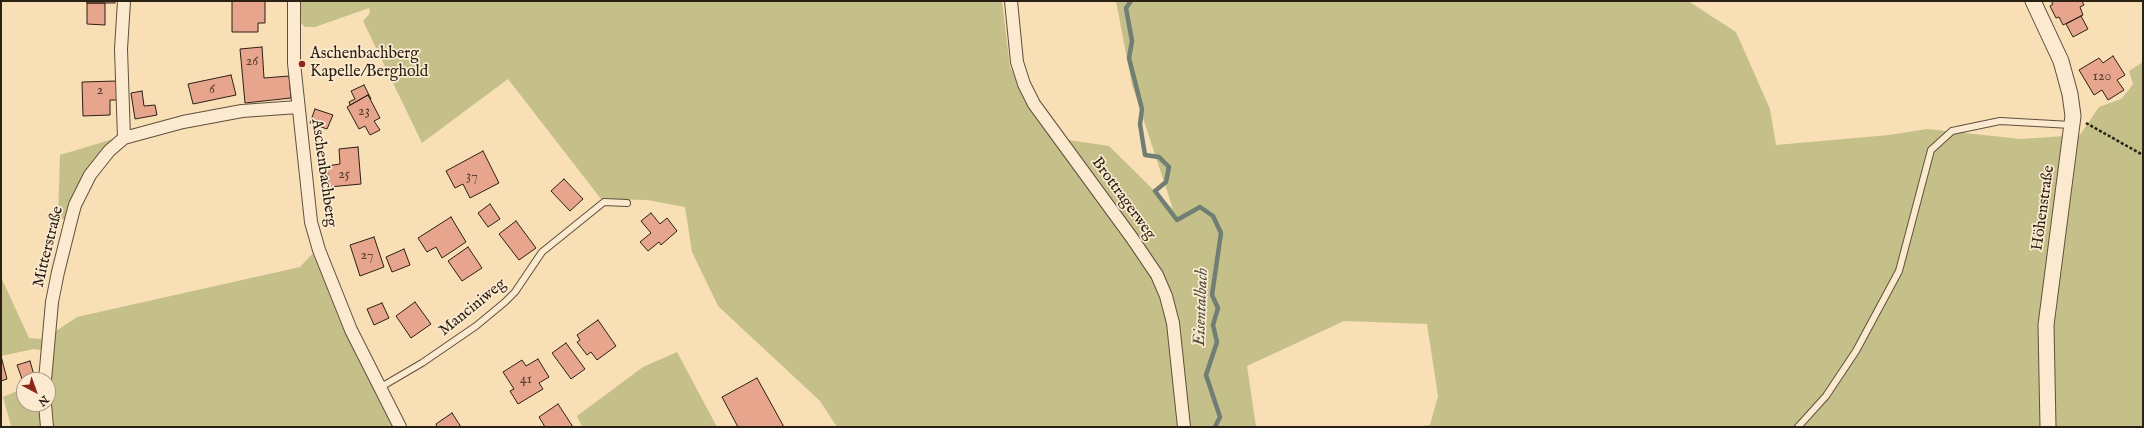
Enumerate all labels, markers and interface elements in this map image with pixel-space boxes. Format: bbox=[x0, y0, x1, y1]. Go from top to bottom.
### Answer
place label: Aschenbachberg Kapelle/Berghold bbox=[310, 45, 428, 83]
house number: 26 bbox=[246, 54, 258, 70]
marker: Aschenbachberg Kapelle/Berghold bbox=[297, 59, 307, 69]
house number: 120 bbox=[2093, 69, 2111, 85]
house number: 6 bbox=[209, 82, 215, 98]
house number: 2 bbox=[97, 83, 103, 99]
house number: 23 bbox=[358, 104, 370, 120]
street label: Aschenbachberg bbox=[306, 118, 340, 228]
street label: Brottragerweg bbox=[1087, 154, 1159, 244]
street label: Höhenstraße bbox=[2029, 164, 2059, 252]
house number: 25 bbox=[338, 167, 350, 183]
house number: 37 bbox=[466, 169, 478, 185]
street label: Mitterstraße bbox=[30, 204, 68, 290]
house number: 27 bbox=[361, 248, 373, 264]
water label: Eisentalbach bbox=[1190, 268, 1214, 346]
street label: Manciniweg bbox=[436, 275, 510, 341]
north arrow bbox=[16, 372, 56, 412]
house number: 41 bbox=[520, 372, 532, 388]
text: N bbox=[35, 392, 51, 409]

